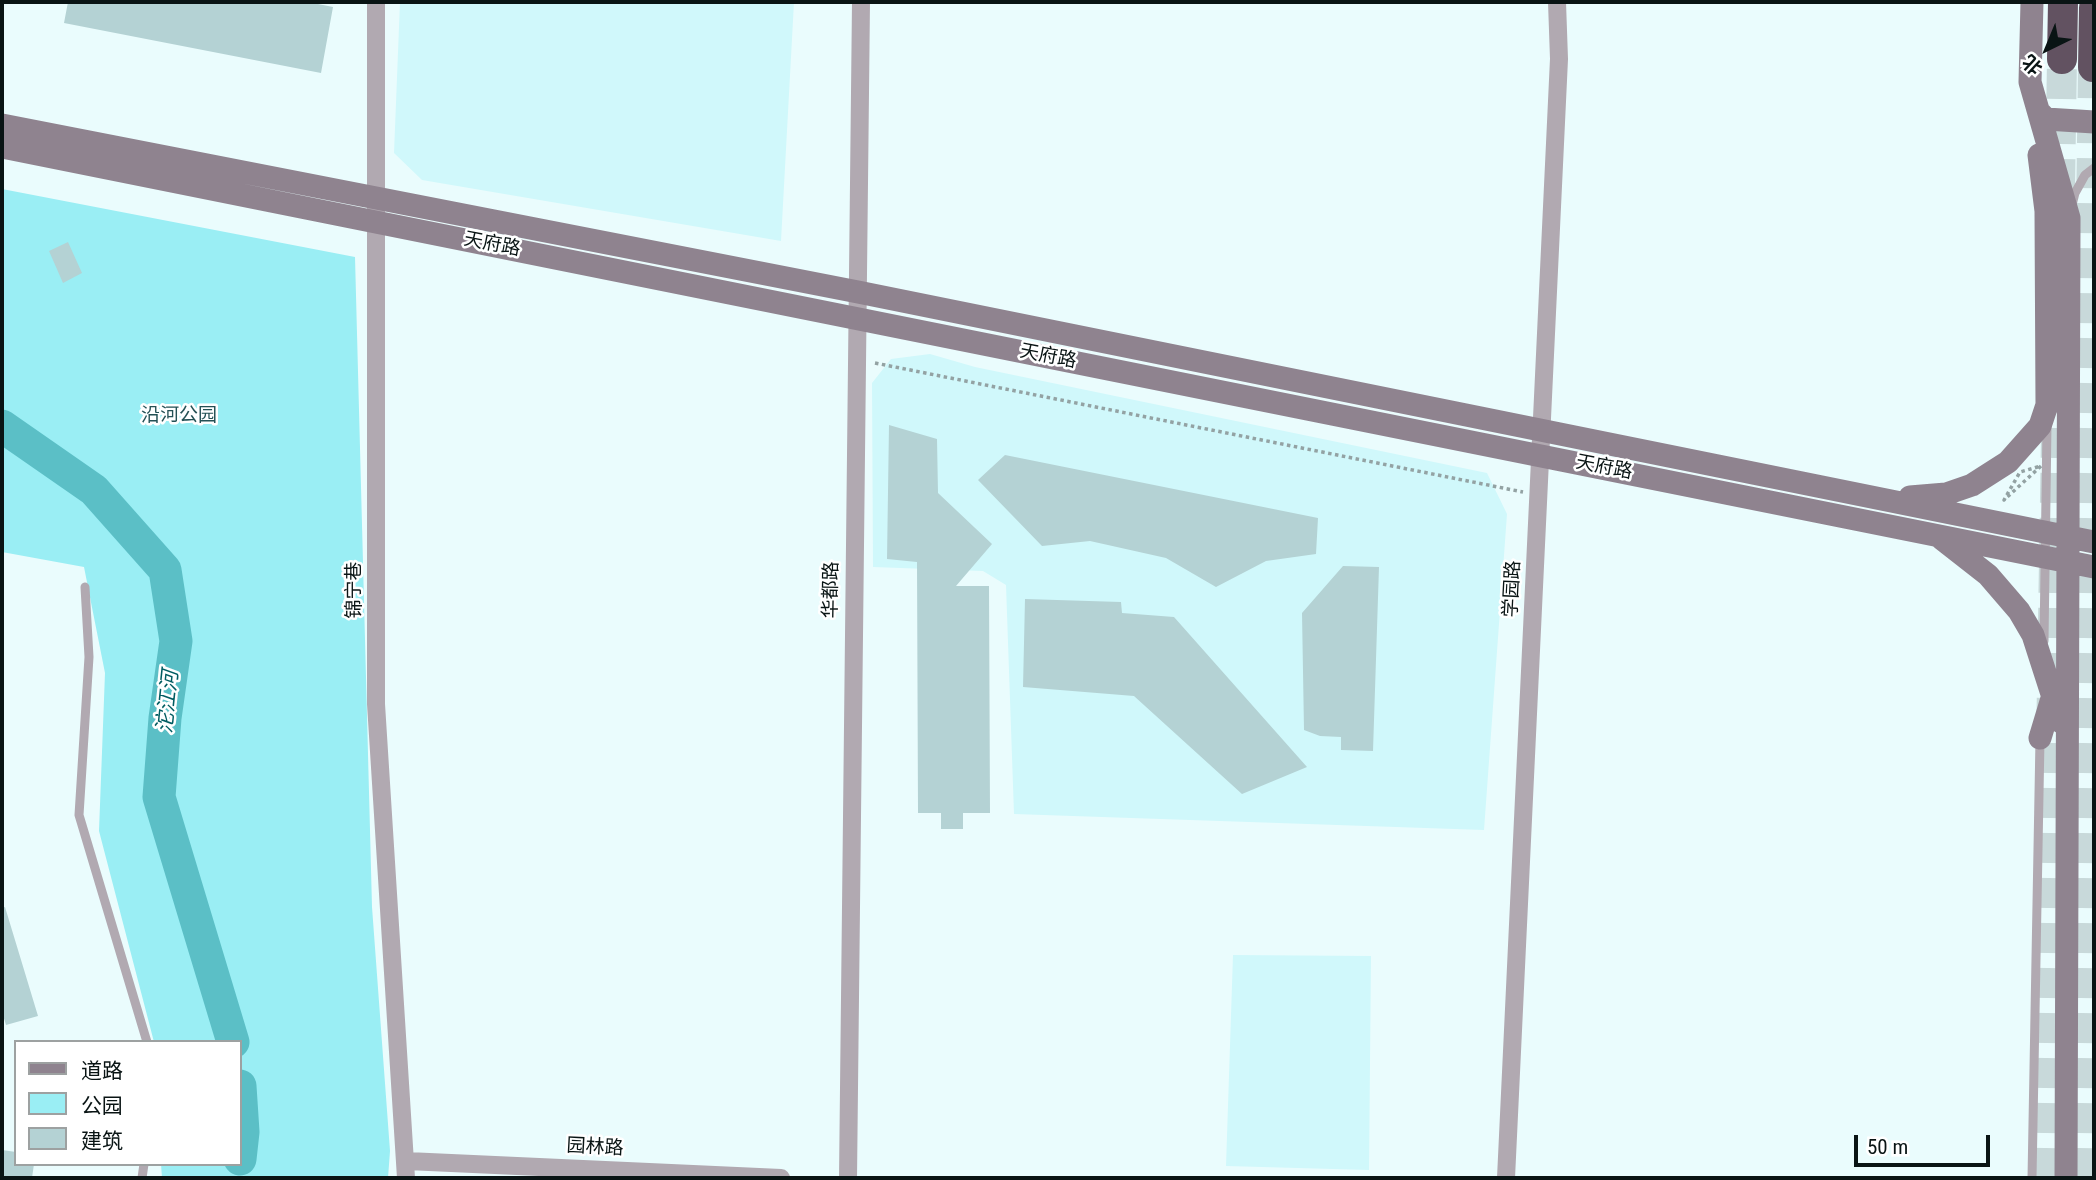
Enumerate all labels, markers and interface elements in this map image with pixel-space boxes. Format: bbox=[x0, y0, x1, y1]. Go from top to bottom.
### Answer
north arrow bbox=[2012, 14, 2082, 84]
text: 北 bbox=[2018, 50, 2047, 80]
street label: 天府路 bbox=[462, 228, 522, 262]
street label: 天府路 bbox=[1018, 340, 1078, 374]
park label: 沿河公园 bbox=[141, 405, 217, 427]
street label: 天府路 bbox=[1574, 451, 1634, 485]
street label: 学园路 bbox=[1500, 560, 1526, 618]
street label: 华都路 bbox=[820, 561, 844, 619]
street label: 锦宁巷 bbox=[344, 562, 366, 618]
water label: 沱江河 bbox=[153, 669, 185, 735]
legend bbox=[14, 1040, 242, 1166]
text: 道路 bbox=[81, 1059, 123, 1083]
text: 公园 bbox=[81, 1094, 123, 1118]
scale bar bbox=[1858, 1120, 1994, 1164]
text: 建筑 bbox=[81, 1129, 123, 1153]
street label: 园林路 bbox=[566, 1135, 624, 1161]
text: 50 m bbox=[1867, 1135, 1908, 1159]

